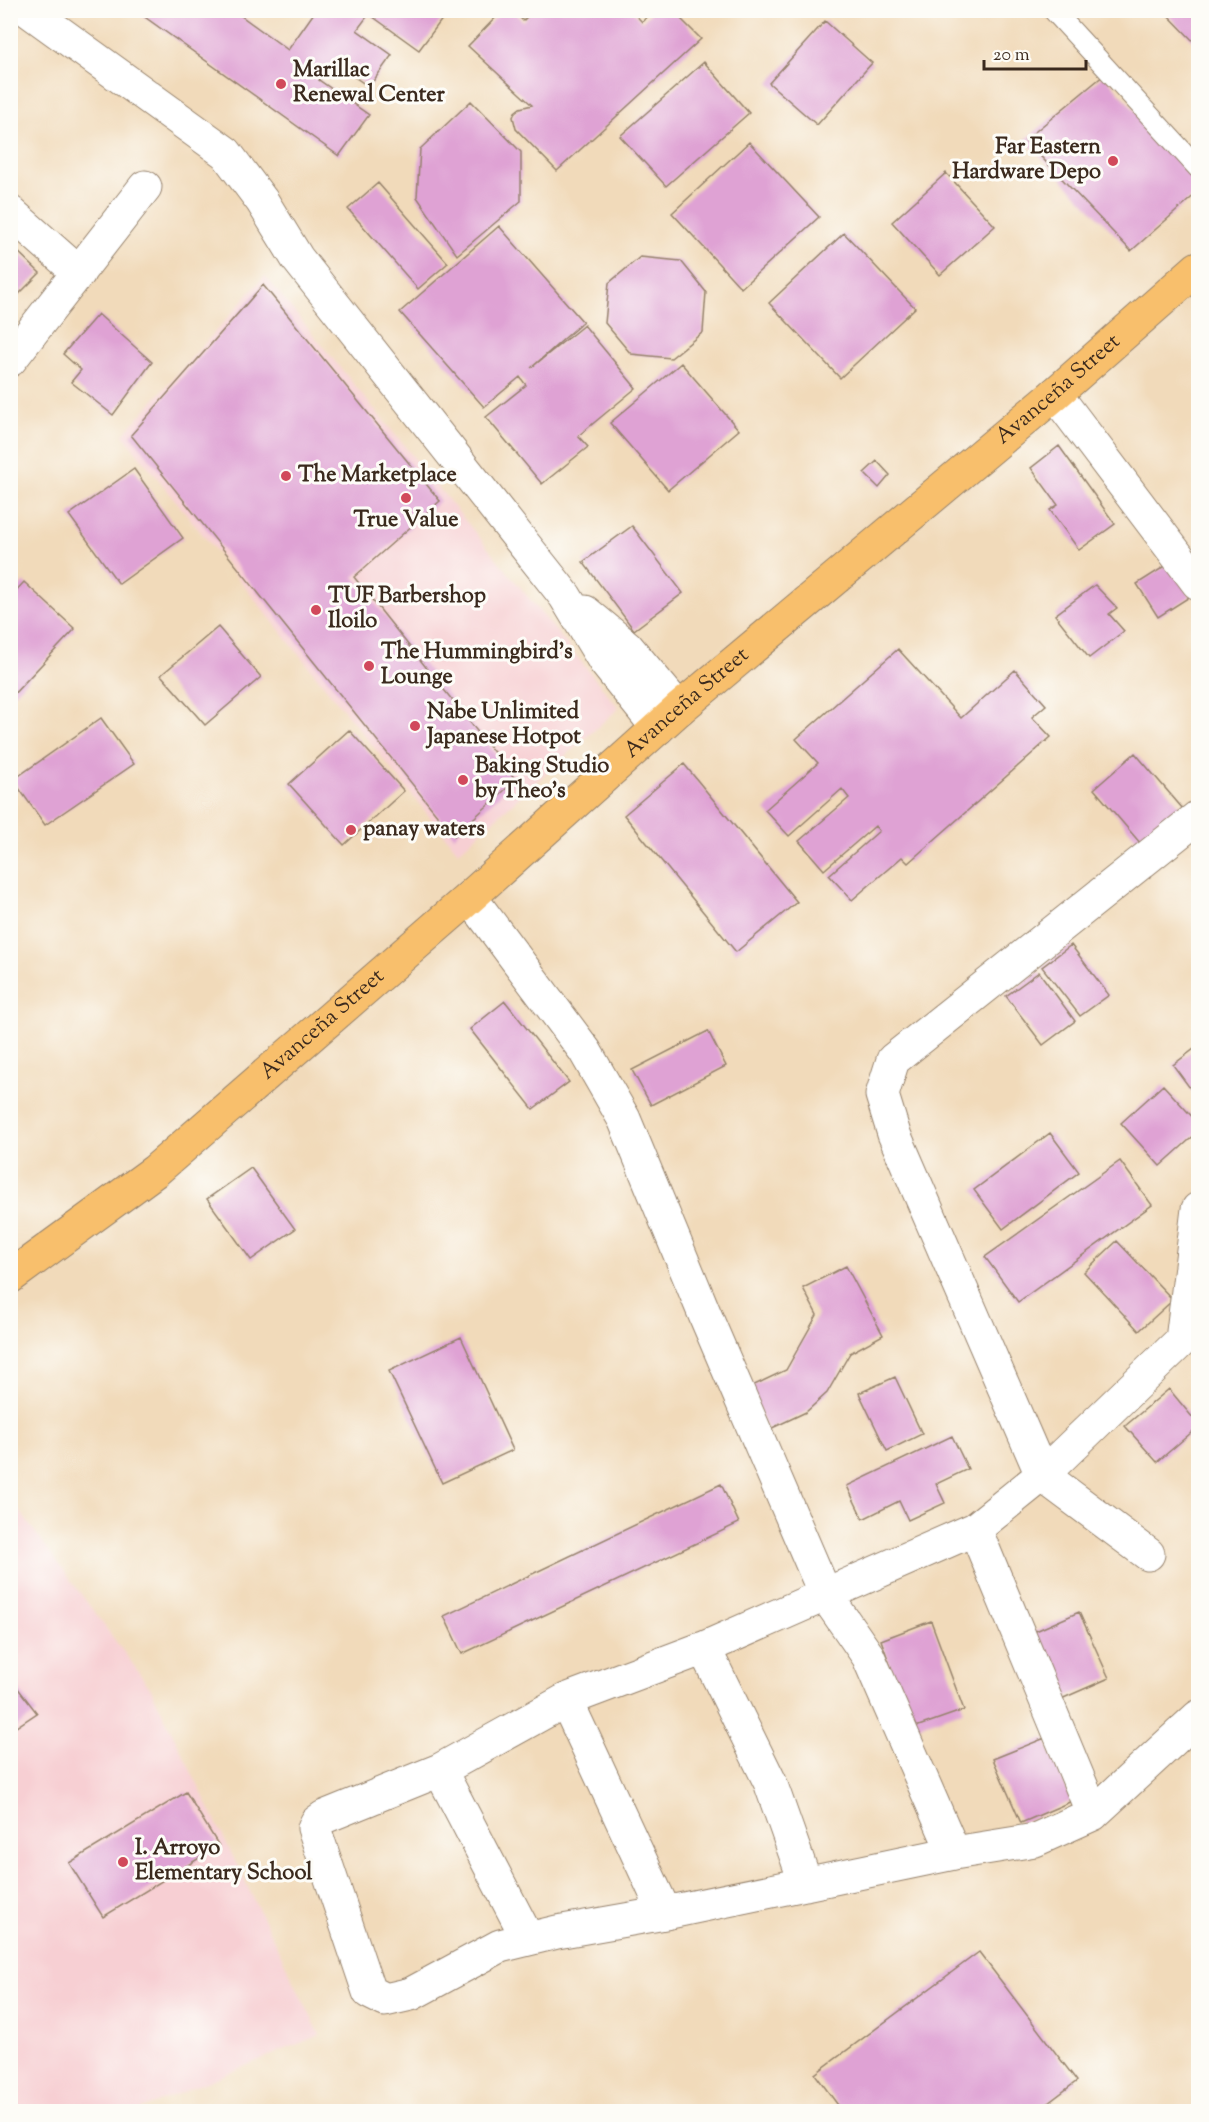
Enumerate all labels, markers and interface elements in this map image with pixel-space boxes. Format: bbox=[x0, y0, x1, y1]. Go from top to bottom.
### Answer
scale bar bbox=[984, 33, 1086, 71]
text: 20 m bbox=[993, 43, 1030, 69]
place label: Marillac Renewal Center bbox=[293, 55, 445, 112]
marker: Marillac Renewal Center bbox=[274, 77, 288, 91]
place label: Far Eastern Hardware Depo bbox=[952, 132, 1101, 189]
marker: Far Eastern Hardware Depo bbox=[1106, 154, 1120, 168]
street label: Avanceña Street bbox=[989, 327, 1128, 453]
place label: The Marketplace bbox=[298, 460, 457, 492]
marker: The Marketplace bbox=[279, 469, 293, 483]
marker: True Value bbox=[399, 491, 413, 505]
place label: True Value bbox=[354, 505, 458, 537]
place label: TUF Barbershop Iloilo bbox=[328, 581, 486, 638]
marker: TUF Barbershop Iloilo bbox=[309, 603, 323, 617]
place label: The Hummingbird's Lounge bbox=[381, 637, 573, 694]
street label: Avanceña Street bbox=[618, 640, 757, 767]
marker: The Hummingbird's Lounge bbox=[362, 659, 376, 673]
place label: Nabe Unlimited Japanese Hotpot bbox=[425, 697, 581, 754]
marker: Nabe Unlimited Japanese Hotpot bbox=[408, 719, 422, 733]
place label: Baking Studio by Theo's bbox=[474, 751, 609, 808]
marker: Baking Studio by Theo's bbox=[456, 773, 470, 787]
place label: panay waters bbox=[363, 814, 485, 846]
marker: panay waters bbox=[344, 823, 358, 837]
street label: Avanceña Street bbox=[253, 961, 393, 1088]
place label: I. Arroyo Elementary School bbox=[135, 1833, 313, 1890]
marker: I. Arroyo Elementary School bbox=[116, 1855, 130, 1869]

